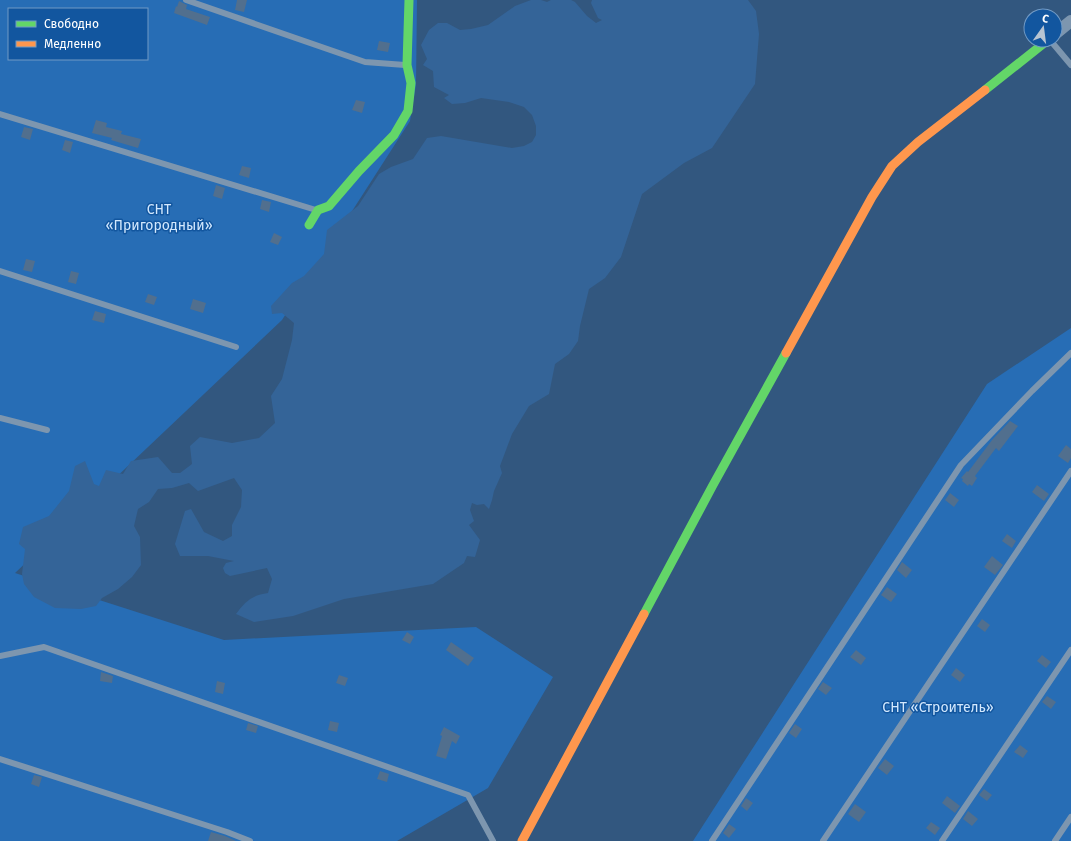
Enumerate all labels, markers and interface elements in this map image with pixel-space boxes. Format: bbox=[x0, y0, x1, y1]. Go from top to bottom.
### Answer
legend bbox=[8, 8, 148, 60]
north arrow bbox=[1023, 8, 1063, 48]
text: С bbox=[1041, 12, 1051, 26]
text: Свободно bbox=[44, 17, 99, 31]
text: Медленно bbox=[44, 37, 101, 51]
park label: СНТ «Пригородный» bbox=[105, 201, 213, 234]
park label: СНТ «Строитель» bbox=[882, 699, 994, 716]

